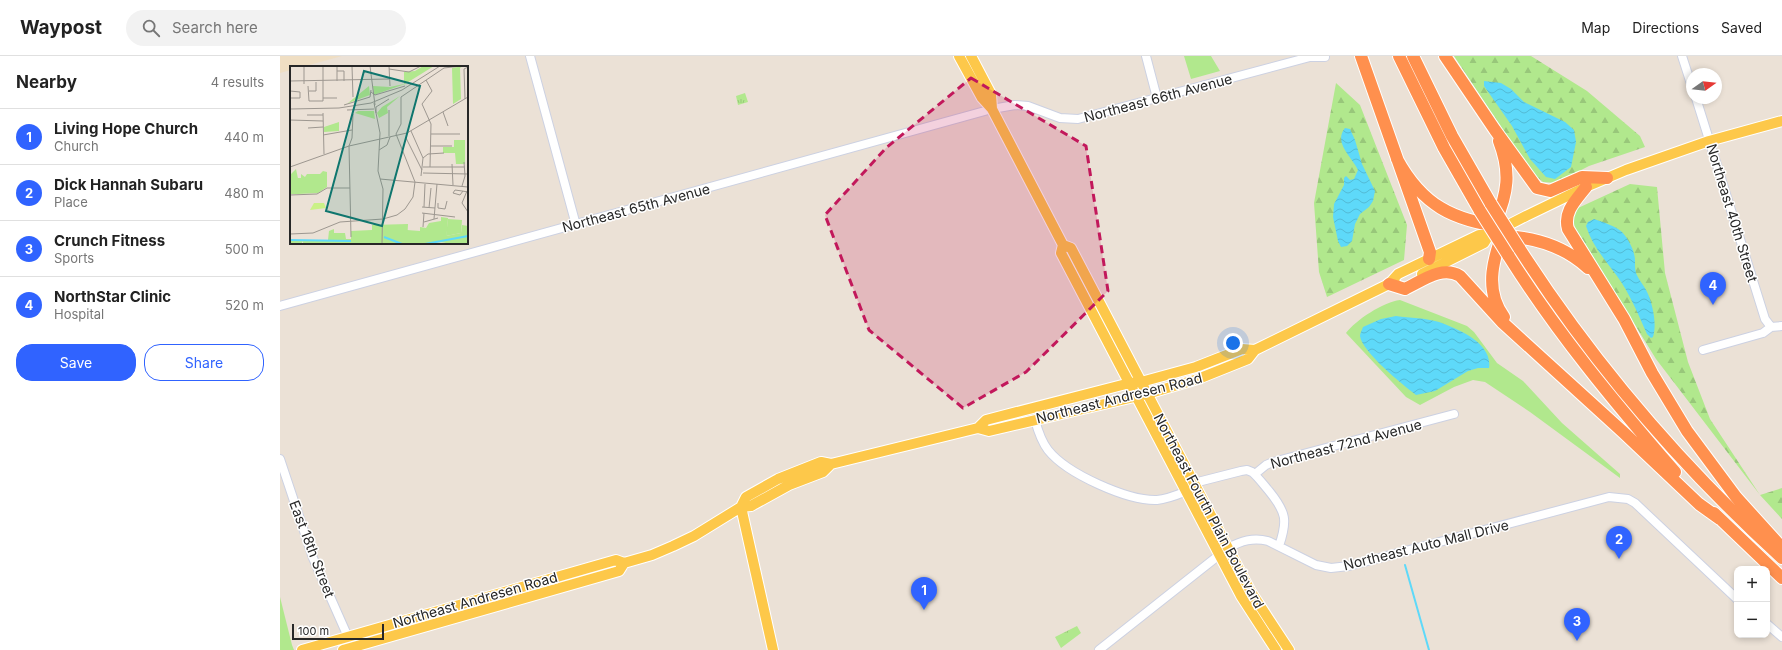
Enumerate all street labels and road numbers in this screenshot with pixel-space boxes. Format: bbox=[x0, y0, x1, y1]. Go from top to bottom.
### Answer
street label: Northeast 66th Avenue bbox=[1082, 70, 1234, 125]
street label: Northeast 40th Street bbox=[1703, 142, 1761, 284]
street label: Northeast 65th Avenue bbox=[560, 180, 712, 235]
street label: Northeast Andresen Road bbox=[1034, 369, 1204, 426]
street label: Northeast Fourth Plain Boulevard bbox=[1151, 410, 1268, 611]
street label: Northeast 72nd Avenue bbox=[1268, 415, 1423, 472]
street label: East 18th Street bbox=[286, 498, 339, 600]
street label: Northeast Auto Mall Drive bbox=[1341, 516, 1510, 573]
street label: Northeast Andresen Road bbox=[391, 568, 559, 631]

